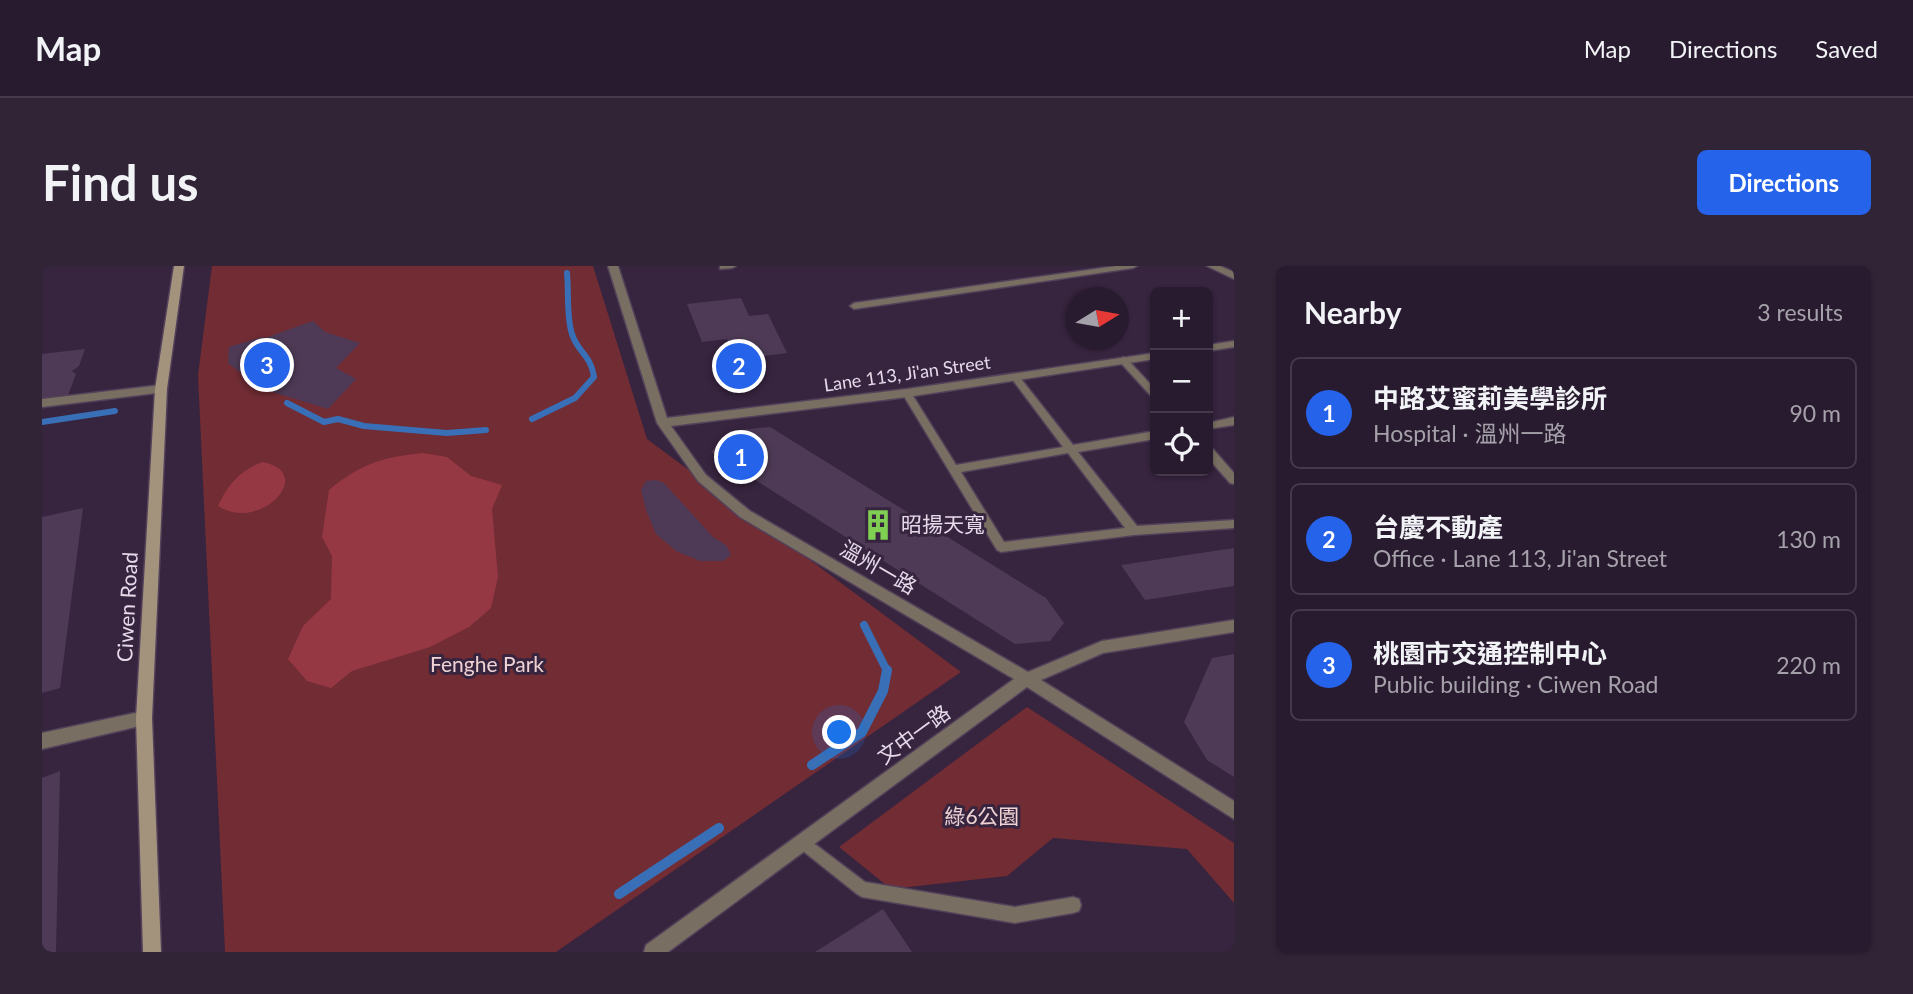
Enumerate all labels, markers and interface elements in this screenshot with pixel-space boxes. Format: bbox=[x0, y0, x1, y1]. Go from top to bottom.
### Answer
text: Map bbox=[35, 28, 101, 68]
text: Map bbox=[1584, 34, 1631, 63]
text: Directions bbox=[1669, 34, 1777, 63]
text: Saved bbox=[1815, 34, 1878, 63]
button: Directions bbox=[1697, 150, 1871, 215]
text: Find us bbox=[42, 153, 199, 211]
north arrow bbox=[1066, 287, 1129, 350]
map controls bbox=[1150, 287, 1213, 476]
button: + bbox=[1150, 287, 1213, 350]
text: Nearby bbox=[1304, 294, 1402, 330]
text: 3 results bbox=[1757, 298, 1843, 326]
pin: 3 bbox=[244, 339, 290, 391]
pin: 2 bbox=[716, 340, 762, 392]
street label: Lane 113, Ji'an Street bbox=[822, 350, 992, 396]
button: − bbox=[1150, 350, 1213, 413]
text: 中路艾蜜莉美學診所 bbox=[1373, 382, 1607, 414]
text: 1 bbox=[1322, 399, 1336, 427]
text: 90 m bbox=[1790, 399, 1841, 427]
button: locate bbox=[1150, 413, 1213, 476]
text: Hospital · 溫州一路 bbox=[1373, 419, 1566, 447]
pin: 1 bbox=[718, 431, 764, 483]
building icon: 昭揚天寬 bbox=[861, 508, 895, 542]
place label: 昭揚天寬 bbox=[901, 511, 985, 536]
text: 台慶不動產 bbox=[1373, 511, 1503, 543]
text: 2 bbox=[1322, 525, 1336, 553]
text: 130 m bbox=[1776, 525, 1841, 553]
street label: 溫州一路 bbox=[836, 535, 921, 599]
text: Office · Lane 113, Ji'an Street bbox=[1373, 544, 1667, 572]
street label: Ciwen Road bbox=[111, 551, 142, 663]
text: 桃園市交通控制中心 bbox=[1373, 637, 1607, 669]
park label: Fenghe Park bbox=[430, 651, 544, 676]
text: 3 bbox=[1322, 651, 1336, 679]
text: 220 m bbox=[1776, 651, 1841, 679]
text: Public building · Ciwen Road bbox=[1373, 670, 1659, 698]
street label: 文中一路 bbox=[872, 699, 954, 769]
your location bbox=[822, 715, 856, 749]
park label: 綠6公園 bbox=[944, 803, 1020, 828]

